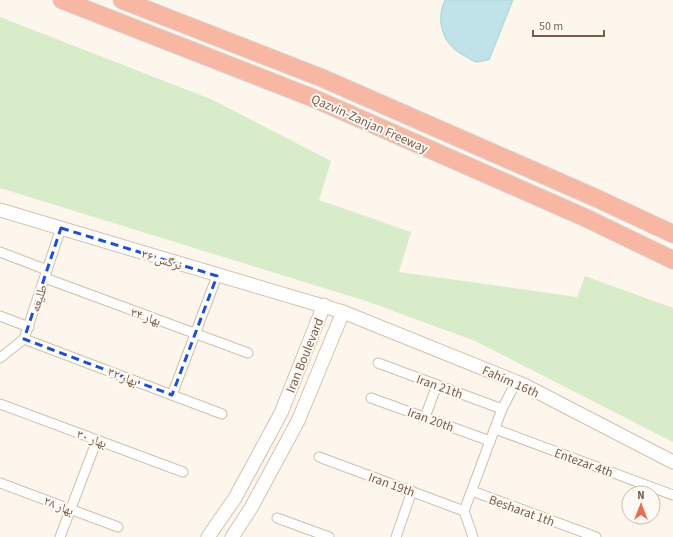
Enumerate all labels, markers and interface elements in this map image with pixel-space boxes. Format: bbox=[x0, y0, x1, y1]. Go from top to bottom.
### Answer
scale bar bbox=[533, 12, 604, 38]
text: 50 m bbox=[539, 18, 563, 35]
street label: Qazvin-Zanjan Freeway bbox=[308, 90, 431, 158]
street label: نرگس ۳۶ bbox=[139, 245, 184, 275]
street label: طلیعه bbox=[26, 282, 52, 314]
street label: بهار ۳۴ bbox=[128, 304, 163, 330]
street label: Iran Boulevard bbox=[282, 315, 328, 396]
street label: Fahim 16th bbox=[479, 361, 542, 402]
street label: بهار ۳۲ bbox=[105, 363, 140, 391]
street label: Iran 21th bbox=[414, 370, 465, 404]
street label: Iran 20th bbox=[405, 403, 456, 437]
street label: بهار ۳۰ bbox=[74, 425, 109, 453]
street label: Entezar 4th bbox=[552, 444, 616, 482]
street label: Iran 19th bbox=[366, 468, 417, 502]
north arrow bbox=[621, 485, 661, 525]
text: N bbox=[637, 488, 645, 503]
street label: Besharat 1th bbox=[486, 491, 557, 531]
street label: بهار ۲۸ bbox=[41, 492, 76, 520]

